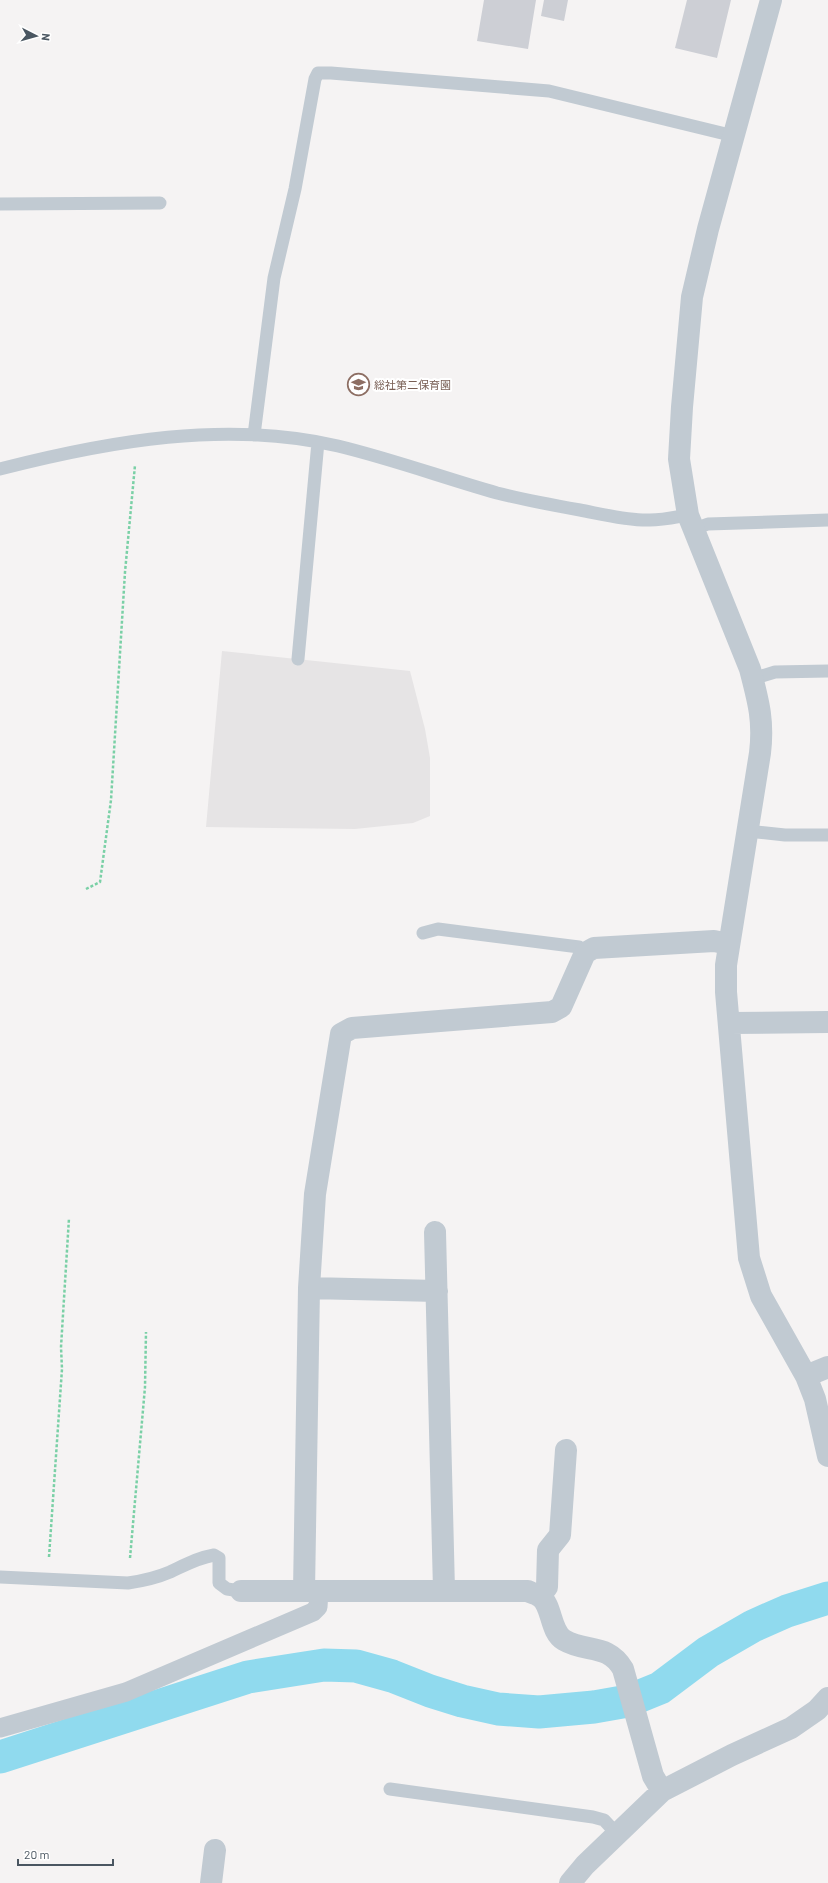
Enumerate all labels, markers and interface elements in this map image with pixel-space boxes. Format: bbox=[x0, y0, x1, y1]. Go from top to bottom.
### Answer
north arrow bbox=[16, 16, 56, 56]
text: N bbox=[40, 33, 53, 41]
school or university icon: 総社第二保育園 bbox=[345, 372, 371, 398]
place label: 総社第二保育園 bbox=[374, 378, 451, 391]
scale bar bbox=[18, 1841, 113, 1867]
text: 20 m bbox=[24, 1847, 50, 1861]

